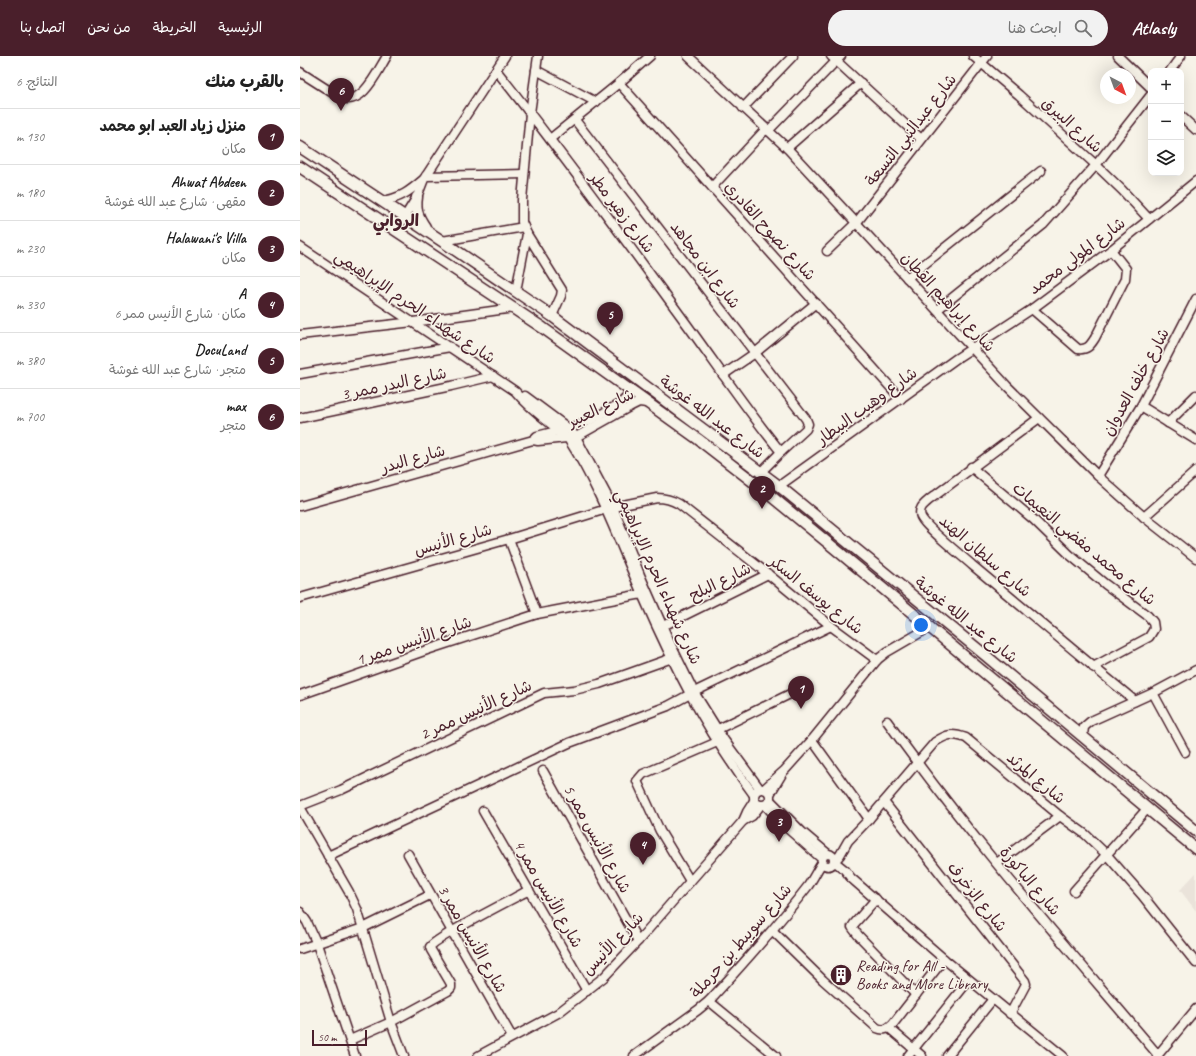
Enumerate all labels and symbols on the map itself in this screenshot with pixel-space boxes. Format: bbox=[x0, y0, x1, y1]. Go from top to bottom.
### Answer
north arrow bbox=[1100, 68, 1136, 104]
street label: شارع عبدالنبي التسعة bbox=[861, 70, 964, 193]
pin: 6 bbox=[328, 78, 354, 111]
street label: شارع البيرق bbox=[1037, 93, 1106, 158]
street label: شارع زهير مطر bbox=[583, 167, 659, 258]
street label: شارع نصوح القادري bbox=[719, 177, 820, 285]
district label: الروابي bbox=[373, 210, 419, 236]
street label: شارع المولى محمد bbox=[1024, 213, 1130, 300]
street label: شارع ابن مجاهد bbox=[665, 217, 744, 313]
street label: شارع شهداء الحرم الإبراهيمي bbox=[329, 246, 499, 372]
street label: شارع إبراهيم القطان bbox=[895, 248, 1000, 358]
pin: 5 bbox=[597, 302, 623, 335]
street label: شارع خلف العدوان bbox=[1098, 325, 1175, 440]
street label: شارع البدر ممر 3 bbox=[340, 363, 449, 406]
street label: شارع وهيب البيطار bbox=[811, 363, 922, 451]
street label: شارع عبد الله غوشة bbox=[655, 371, 769, 464]
street label: شارع العبير bbox=[563, 384, 638, 434]
street label: شارع البدر bbox=[377, 440, 448, 479]
pin: 2 bbox=[749, 476, 775, 509]
street label: شارع محمد مفضي النعيمات bbox=[1006, 478, 1160, 613]
street label: شارع شهداء الحرم الإبراهيمي bbox=[607, 486, 706, 669]
street label: شارع سلطان الهند bbox=[934, 511, 1035, 602]
street label: شارع الأنيس bbox=[411, 518, 495, 562]
street label: شارع يوسف السكر bbox=[763, 550, 867, 640]
street label: شارع البلح bbox=[686, 558, 755, 606]
street label: شارع عبد الله غوشة bbox=[910, 572, 1021, 668]
street label: شارع الأنيس ممر 1 bbox=[353, 611, 475, 671]
your location bbox=[911, 615, 931, 635]
street label: شارع الأنيس ممر 2 bbox=[417, 674, 535, 746]
pin: 1 bbox=[788, 676, 814, 709]
street label: شارع المرثد bbox=[1002, 748, 1069, 809]
street label: شارع الأنيس ممر 5 bbox=[558, 781, 636, 897]
pin: 3 bbox=[766, 809, 792, 842]
pin: 4 bbox=[630, 832, 656, 865]
street label: شارع الأنيس ممر 4 bbox=[508, 836, 588, 952]
street label: شارع الباكورة bbox=[994, 842, 1065, 920]
street label: شارع الزخرف bbox=[942, 858, 1011, 937]
street label: شارع سويبط بن حرملة bbox=[686, 880, 797, 1003]
street label: شارع الأنيس ممر 3 bbox=[432, 881, 512, 997]
street label: شارع الأنيس bbox=[577, 908, 649, 980]
place label: Reading for All - Books and More Library bbox=[856, 956, 989, 994]
building icon: Reading for All - Books and More Library bbox=[828, 962, 854, 988]
scale bar bbox=[312, 1028, 367, 1047]

